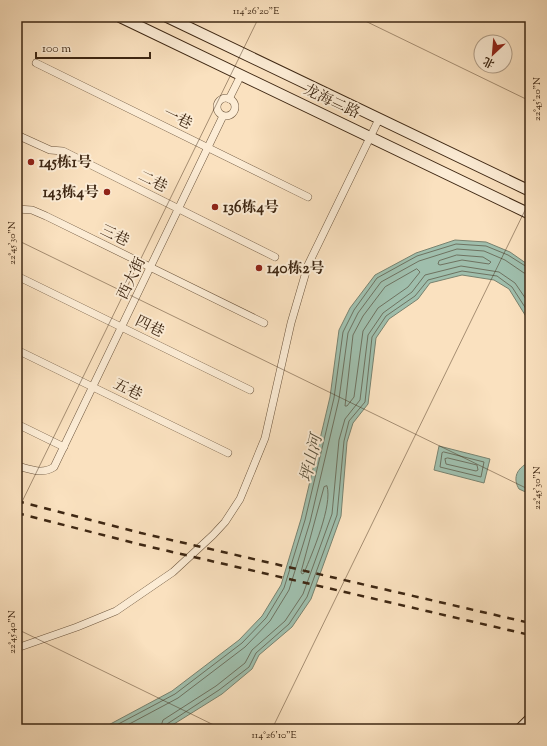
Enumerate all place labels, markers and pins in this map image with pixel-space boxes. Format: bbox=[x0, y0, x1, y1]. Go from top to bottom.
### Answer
place label: 145栋1号 bbox=[39, 153, 92, 174]
marker: 145栋1号 bbox=[26, 157, 36, 167]
place label: 143栋4号 bbox=[43, 183, 99, 204]
marker: 143栋4号 bbox=[102, 187, 112, 197]
place label: 136栋4号 bbox=[223, 198, 279, 219]
marker: 136栋4号 bbox=[210, 202, 220, 212]
place label: 140栋2号 bbox=[267, 259, 324, 280]
marker: 140栋2号 bbox=[254, 263, 264, 273]

